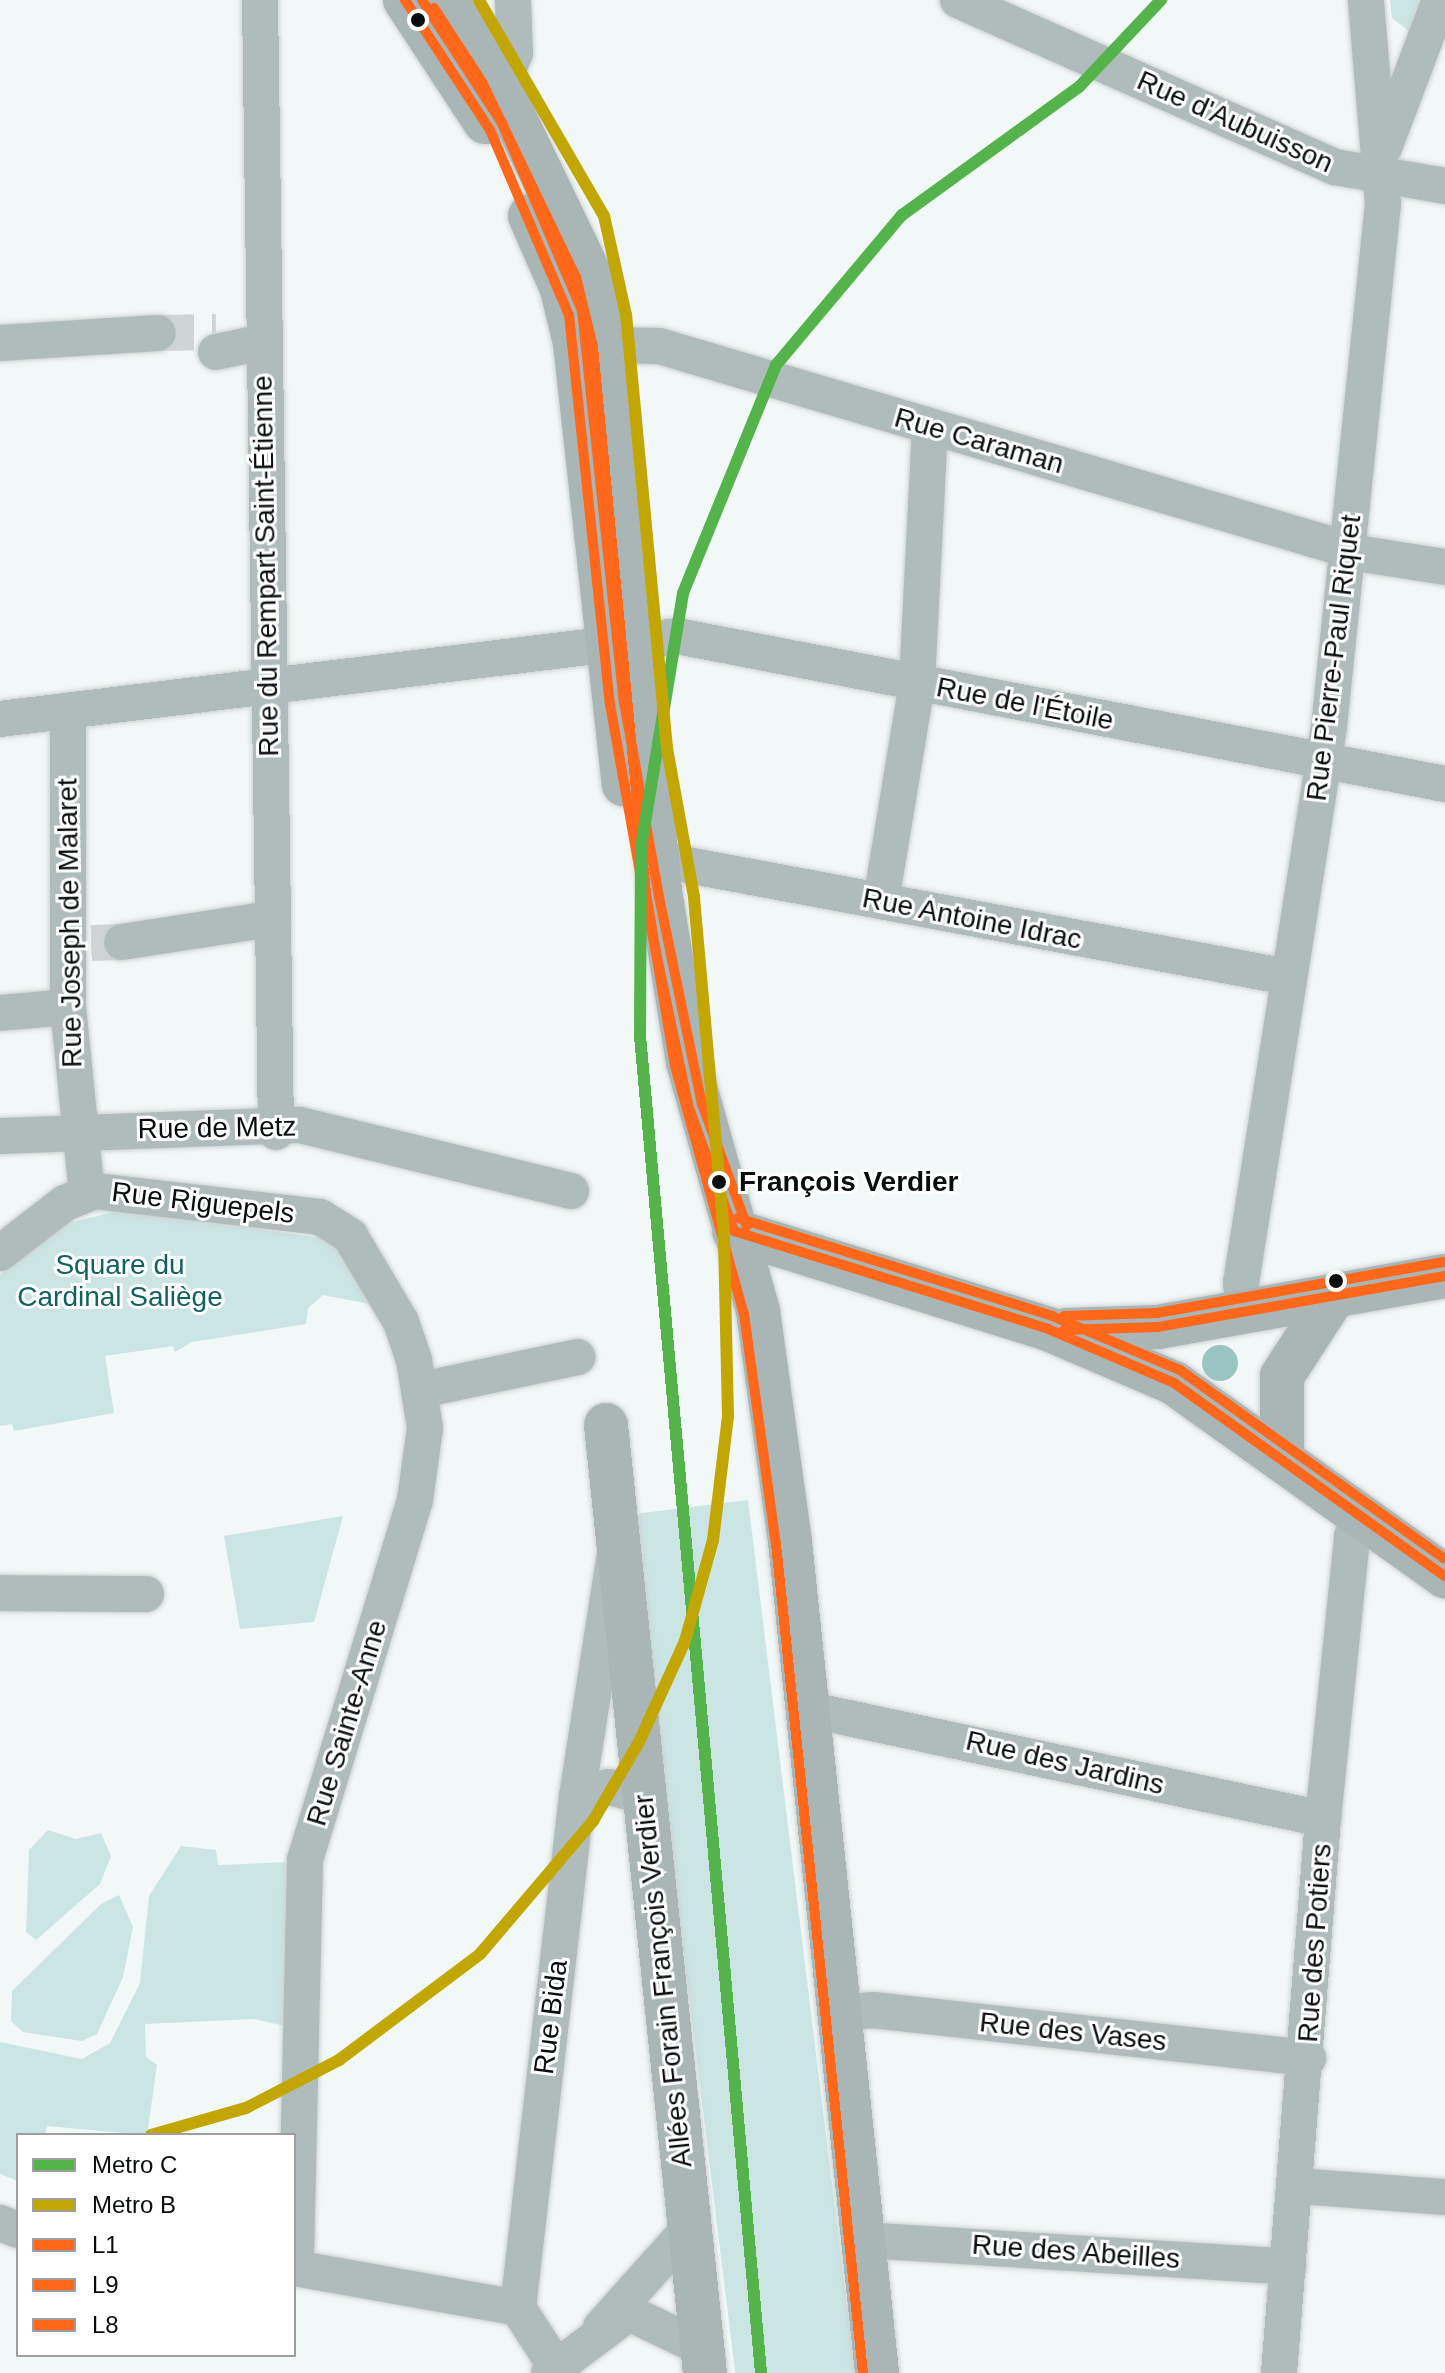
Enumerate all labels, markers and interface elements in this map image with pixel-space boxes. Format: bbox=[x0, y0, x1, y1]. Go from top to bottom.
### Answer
unlabelled marker bbox=[410, 12, 426, 28]
street label: Rue d'Aubuisson bbox=[1132, 64, 1338, 180]
street label: Rue du Rempart Saint-Étienne bbox=[246, 375, 286, 757]
street label: Rue Caraman bbox=[891, 401, 1067, 481]
street label: Rue Pierre-Paul Riquet bbox=[1300, 513, 1368, 803]
street label: Rue de l'Étoile bbox=[934, 670, 1116, 738]
street label: Rue Joseph de Malaret bbox=[51, 778, 89, 1068]
street label: Rue Antoine Idrac bbox=[859, 881, 1085, 957]
street label: Rue de Metz bbox=[137, 1110, 297, 1146]
place label: François Verdier bbox=[739, 1165, 958, 1199]
marker: François Verdier bbox=[706, 1169, 732, 1195]
street label: Rue Riguepels bbox=[110, 1175, 296, 1231]
park label: Square du Cardinal Saliège bbox=[17, 1248, 223, 1314]
unlabelled marker bbox=[1328, 1273, 1344, 1289]
street label: Rue Sainte-Anne bbox=[300, 1616, 394, 1830]
street label: Rue des Jardins bbox=[963, 1724, 1167, 1802]
street label: Allées Forain François Verdier bbox=[627, 1793, 699, 2169]
street label: Rue des Potiers bbox=[1291, 1842, 1339, 2044]
street label: Rue Bida bbox=[527, 1958, 575, 2076]
street label: Rue des Vases bbox=[978, 2005, 1168, 2059]
legend bbox=[16, 2133, 296, 2357]
text: Metro C bbox=[92, 2151, 177, 2178]
text: Metro B bbox=[92, 2191, 176, 2218]
street label: Rue des Abeilles bbox=[970, 2228, 1182, 2276]
text: L1 bbox=[92, 2231, 119, 2258]
text: L9 bbox=[92, 2271, 119, 2298]
text: L8 bbox=[92, 2311, 119, 2338]

